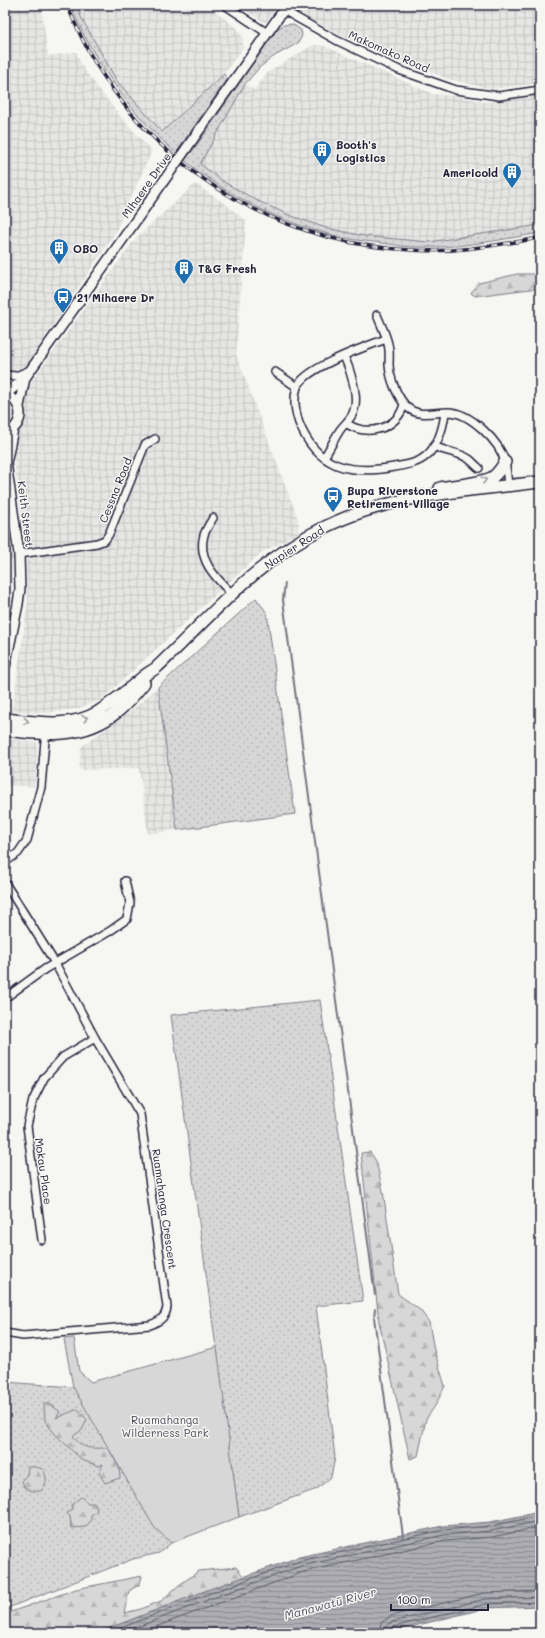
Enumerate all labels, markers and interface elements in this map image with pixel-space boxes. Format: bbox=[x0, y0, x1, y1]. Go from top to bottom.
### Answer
street label: Makomako Road bbox=[346, 26, 432, 76]
place label: Booth's Logistics bbox=[336, 137, 386, 165]
building icon: Booth's Logistics bbox=[311, 139, 333, 167]
street label: Mihaere Drive bbox=[118, 149, 174, 221]
building icon: Americold bbox=[501, 161, 523, 189]
place label: Americold bbox=[442, 165, 498, 180]
building icon: OBO bbox=[48, 237, 70, 265]
place label: OBO bbox=[73, 241, 98, 256]
building icon: T&G Fresh bbox=[173, 257, 195, 285]
place label: T&G Fresh bbox=[198, 261, 256, 276]
bus stop icon: 21 Mihaere Dr bbox=[52, 286, 74, 314]
place label: 21 Mihaere Dr bbox=[77, 290, 154, 305]
street label: Cessna Road bbox=[95, 455, 135, 525]
one-way arrow bbox=[480, 476, 487, 485]
street label: Keith Street bbox=[15, 480, 38, 548]
place label: Bupa Riverstone Retirement Village bbox=[347, 483, 450, 511]
bus stop icon: Bupa Riverstone Retirement Village bbox=[322, 485, 344, 513]
street label: Napier Road bbox=[261, 522, 327, 572]
one-way arrow bbox=[81, 714, 88, 723]
one-way arrow bbox=[23, 716, 29, 725]
street label: Mokau Place bbox=[32, 1137, 56, 1205]
street label: Ruamahanga Crescent bbox=[149, 1148, 181, 1270]
park label: Ruamahanga Wilderness Park bbox=[121, 1412, 209, 1440]
water label: Manawatū River bbox=[282, 1583, 378, 1623]
scale bar bbox=[391, 1586, 488, 1612]
text: 100 m bbox=[397, 1591, 431, 1607]

